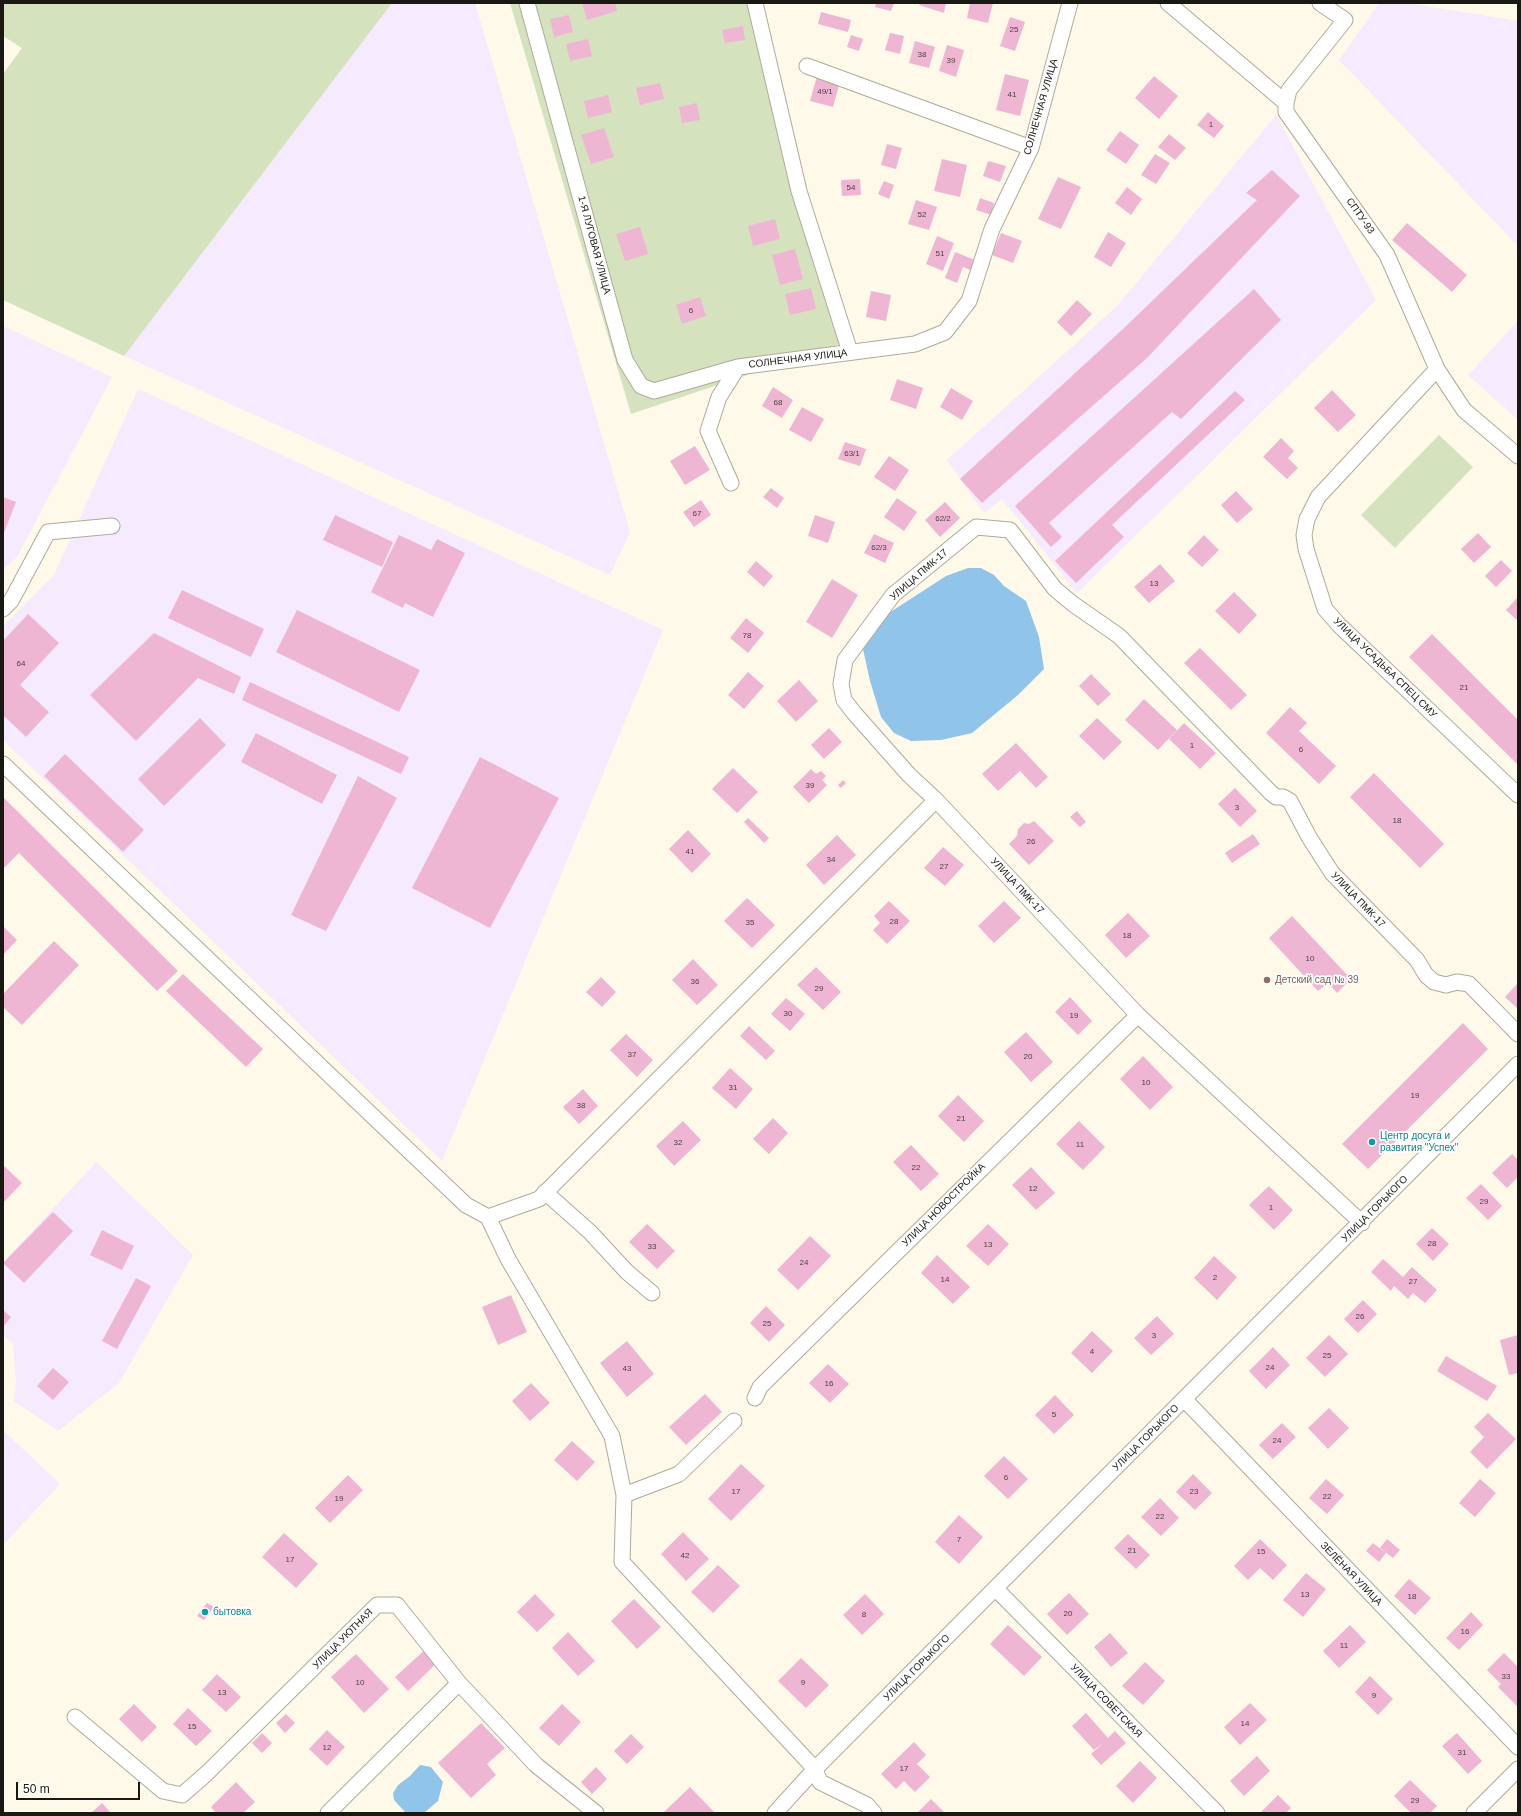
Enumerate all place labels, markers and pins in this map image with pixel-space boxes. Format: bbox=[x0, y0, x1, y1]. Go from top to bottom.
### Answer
place label: Детский сад № 39 bbox=[1275, 974, 1359, 986]
marker: Детский сад № 39 bbox=[1262, 975, 1272, 985]
place label: Центр досуга и развития "Успех" bbox=[1380, 1130, 1458, 1154]
marker: Центр досуга и развития "Успех" bbox=[1367, 1137, 1377, 1147]
place label: бытовка bbox=[213, 1606, 251, 1618]
marker: бытовка bbox=[200, 1607, 210, 1617]

